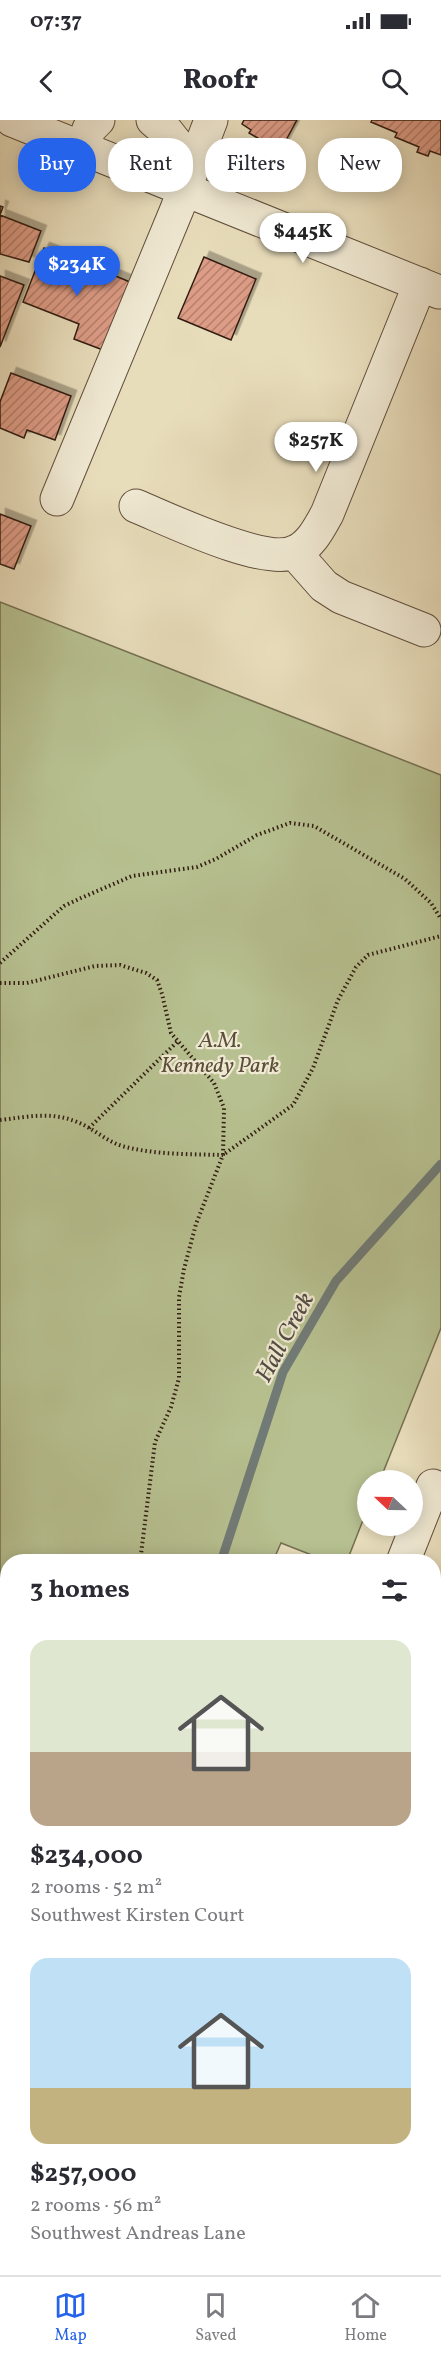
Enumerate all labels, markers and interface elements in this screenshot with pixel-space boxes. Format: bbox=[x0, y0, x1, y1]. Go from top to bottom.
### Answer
text: 07:37 bbox=[30, 6, 82, 37]
text: Roofr bbox=[183, 62, 258, 100]
icon: back bbox=[30, 65, 63, 98]
icon: search bbox=[378, 65, 411, 98]
chip: Buy bbox=[18, 138, 96, 192]
chip: Rent bbox=[108, 138, 193, 192]
chip: Filters bbox=[205, 138, 306, 192]
chip: New bbox=[318, 138, 402, 192]
pin: $445K bbox=[261, 213, 345, 264]
text: $445K bbox=[273, 218, 333, 246]
pin: $234K bbox=[35, 246, 119, 297]
text: $234K bbox=[48, 251, 106, 279]
pin: $257K bbox=[274, 422, 358, 473]
text: $257K bbox=[288, 427, 344, 455]
park label: A.M. Kennedy Park bbox=[161, 1026, 279, 1082]
water label: Hall Creek bbox=[248, 1287, 324, 1389]
north arrow bbox=[357, 1470, 423, 1536]
map controls bbox=[357, 1470, 423, 1536]
text: 3 homes bbox=[30, 1572, 130, 1608]
icon: filters bbox=[378, 1574, 411, 1607]
icon: home bbox=[167, 1679, 275, 1787]
text: $234,000 bbox=[30, 1838, 143, 1874]
text: 2 rooms · 52 m² bbox=[30, 1874, 162, 1902]
text: Southwest Kirsten Court bbox=[30, 1902, 245, 1930]
icon: home bbox=[167, 1997, 275, 2105]
text: $257,000 bbox=[30, 2156, 136, 2192]
text: 2 rooms · 56 m² bbox=[30, 2192, 161, 2220]
text: Southwest Andreas Lane bbox=[30, 2220, 246, 2248]
tab: Map bbox=[54, 2289, 87, 2347]
tab: Saved bbox=[195, 2289, 236, 2347]
tab: Home bbox=[345, 2289, 387, 2347]

